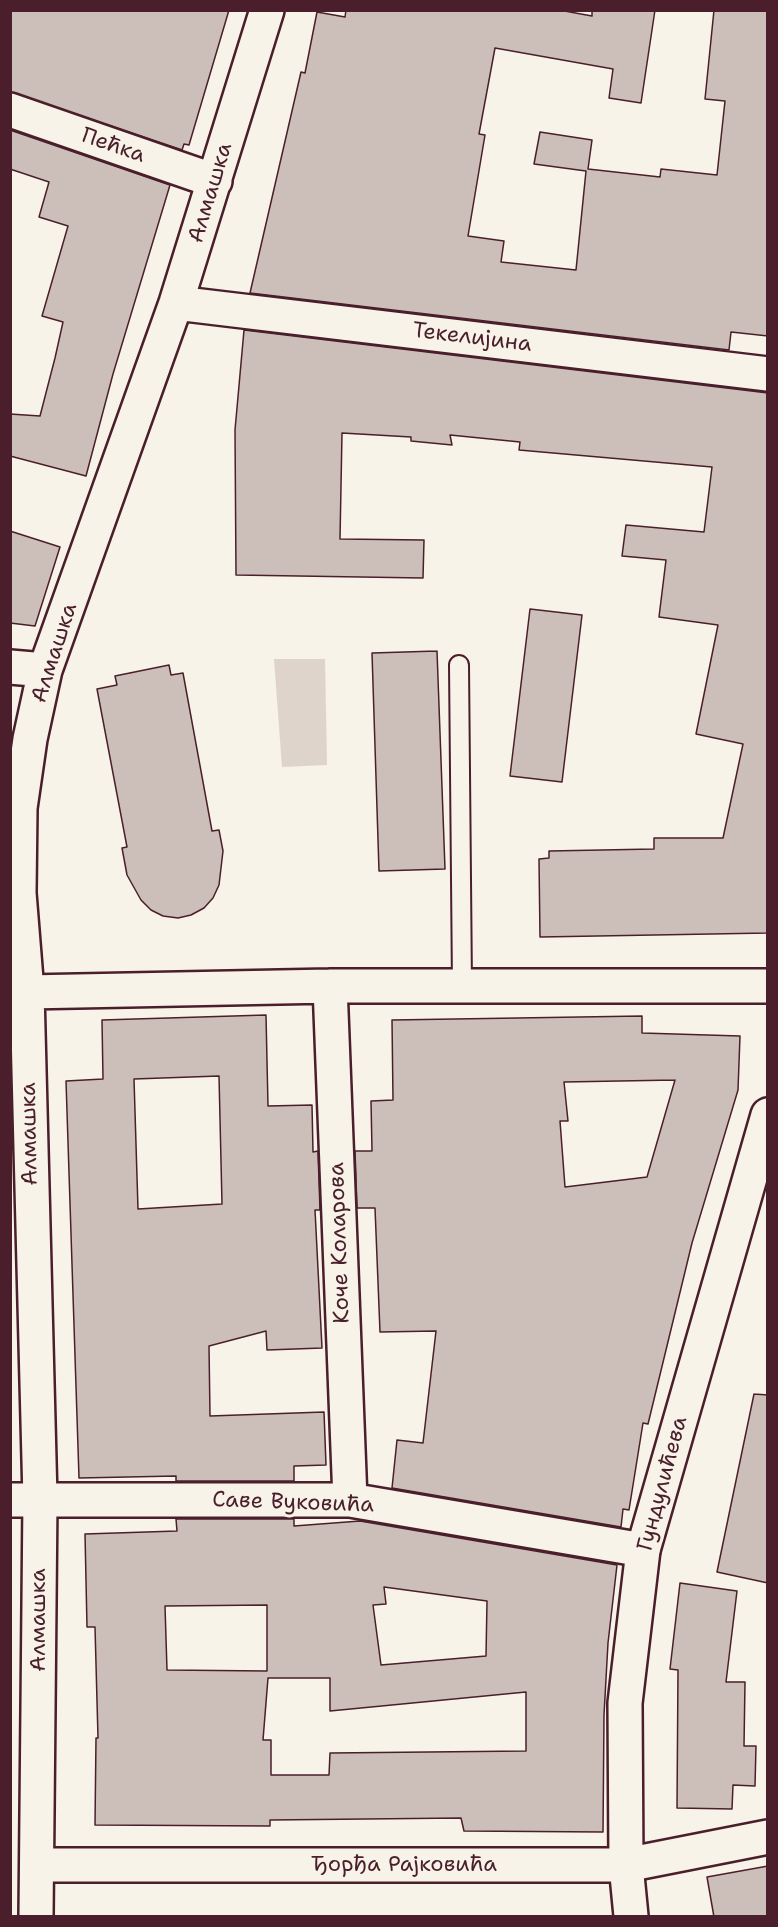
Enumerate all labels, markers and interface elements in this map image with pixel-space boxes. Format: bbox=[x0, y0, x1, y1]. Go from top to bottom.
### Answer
street label: Пећка bbox=[78, 123, 148, 169]
street label: Алмашка bbox=[183, 140, 239, 246]
street label: Текелијина bbox=[411, 318, 533, 358]
street label: Алмашка bbox=[26, 600, 84, 706]
street label: Алмашка bbox=[16, 1082, 44, 1186]
street label: Коче Коларова bbox=[324, 1162, 356, 1324]
street label: Гундулићева bbox=[632, 1414, 694, 1554]
street label: Саве Вуковића bbox=[212, 1487, 374, 1519]
street label: Алмашка bbox=[26, 1568, 52, 1672]
street label: Ђорђа Рајковића bbox=[311, 1852, 497, 1878]

